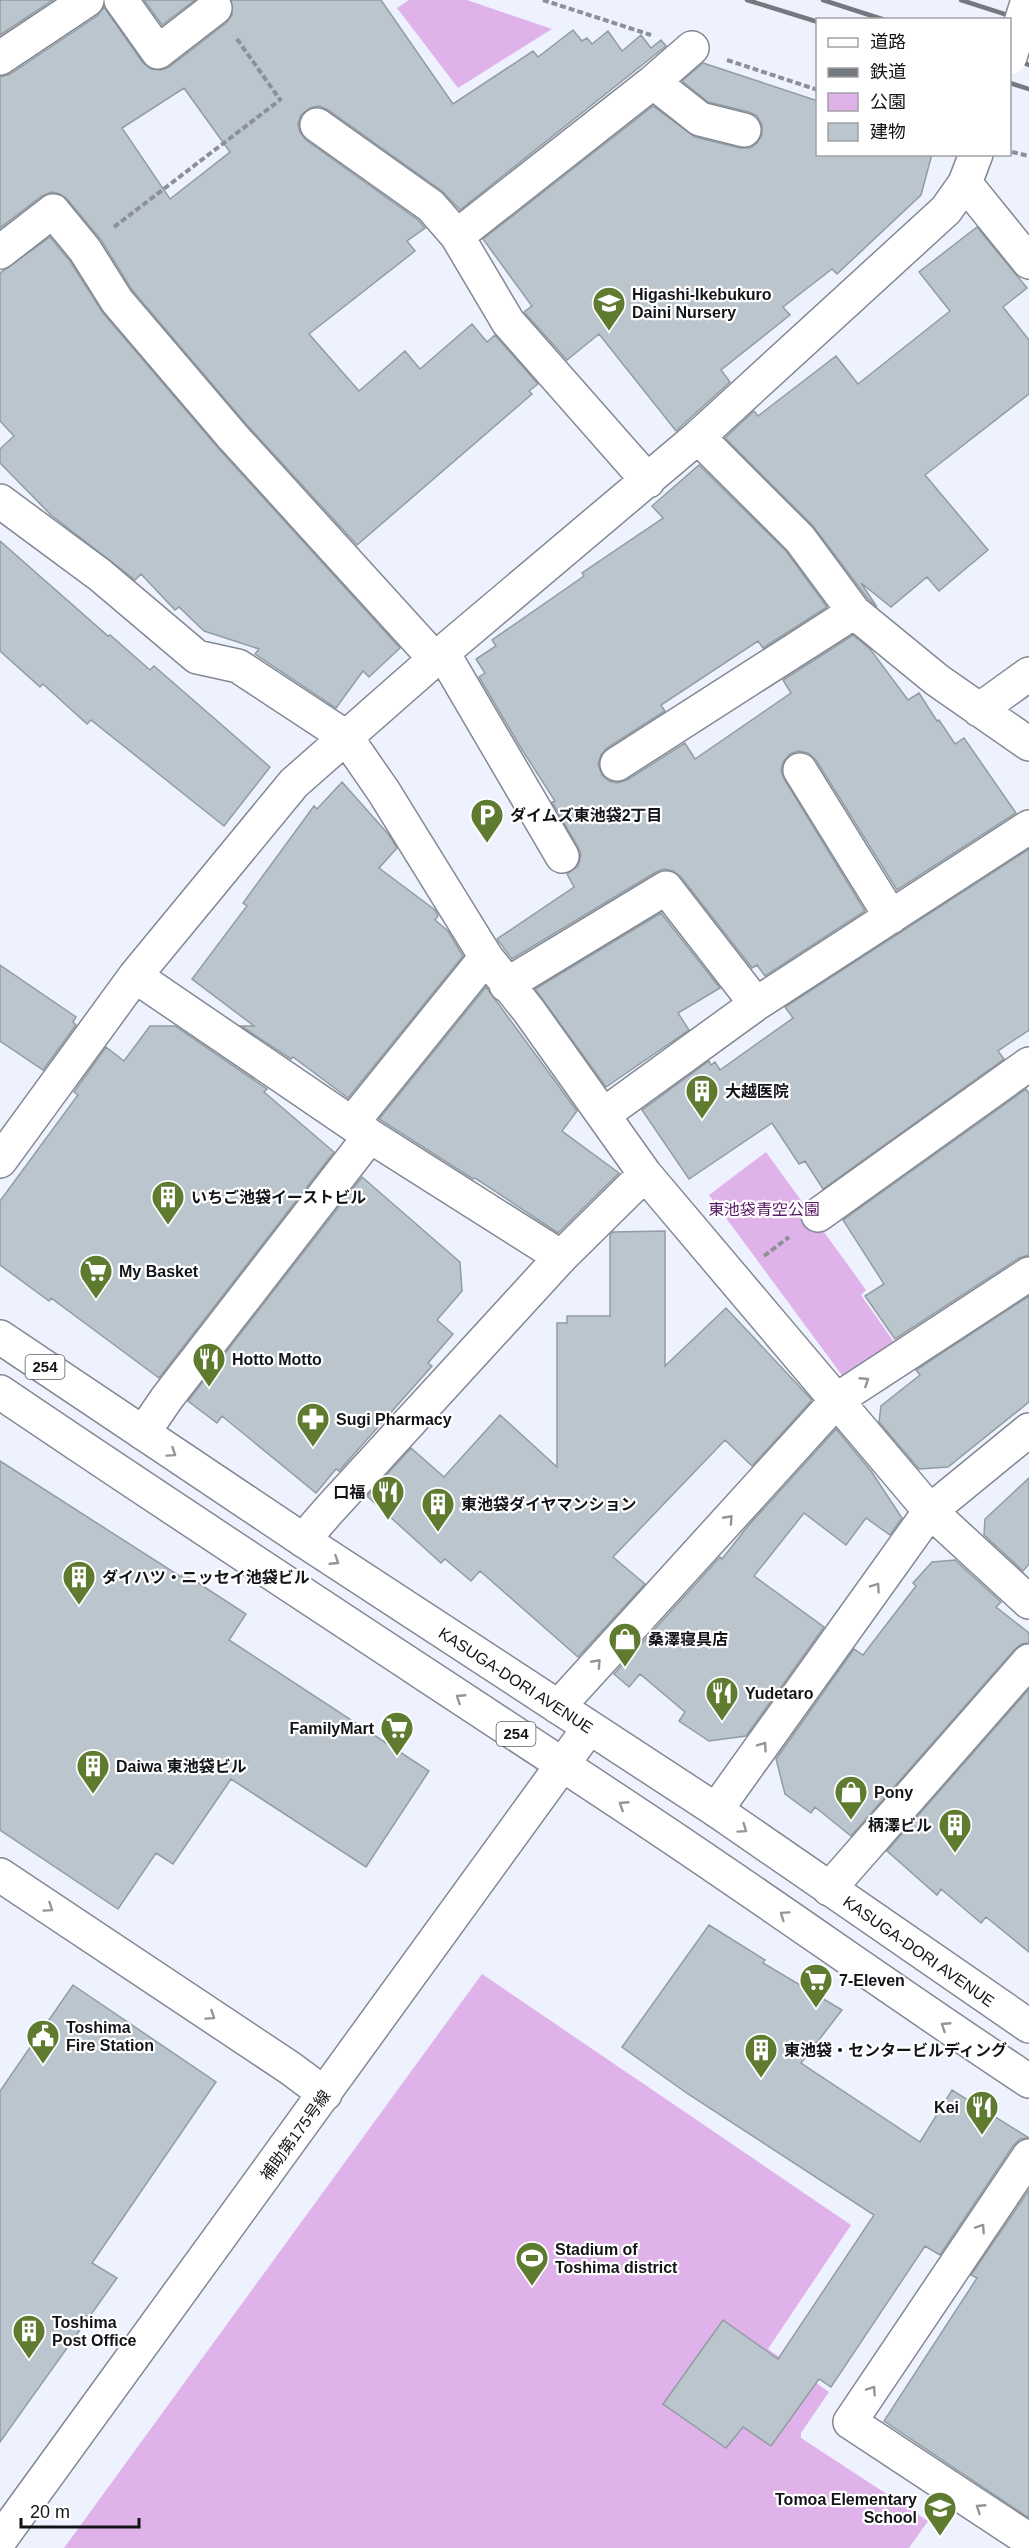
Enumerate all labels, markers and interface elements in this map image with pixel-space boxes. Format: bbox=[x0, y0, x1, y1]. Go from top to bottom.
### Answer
legend bbox=[816, 18, 1011, 156]
text: 道路 bbox=[870, 32, 906, 52]
text: 鉄道 bbox=[870, 62, 906, 82]
text: 公園 bbox=[870, 92, 906, 112]
text: 建物 bbox=[870, 122, 906, 142]
school or university icon: Higashi-Ikebukuro Daini Nursery bbox=[591, 285, 627, 332]
place label: Higashi-Ikebukuro Daini Nursery bbox=[632, 286, 772, 321]
parking icon: ダイムズ東池袋2丁目 bbox=[469, 797, 505, 844]
place label: ダイムズ東池袋2丁目 bbox=[510, 806, 663, 824]
building icon: 大越医院 bbox=[684, 1073, 720, 1120]
place label: 大越医院 bbox=[725, 1082, 789, 1100]
building icon: いちご池袋イーストビル bbox=[150, 1179, 186, 1226]
place label: いちご池袋イーストビル bbox=[191, 1188, 366, 1206]
park label: 東池袋青空公園 bbox=[708, 1201, 820, 1218]
supermarket icon: My Basket bbox=[78, 1253, 114, 1300]
place label: My Basket bbox=[119, 1263, 199, 1280]
restaurant icon: Hotto Motto bbox=[191, 1341, 227, 1388]
place label: Hotto Motto bbox=[232, 1351, 322, 1368]
road number: 254 bbox=[26, 1355, 64, 1379]
one-way arrow bbox=[859, 1377, 870, 1388]
pharmacy icon: Sugi Pharmacy bbox=[295, 1401, 331, 1448]
place label: Sugi Pharmacy bbox=[336, 1411, 452, 1428]
one-way arrow bbox=[166, 1446, 177, 1457]
restaurant icon: 口福 bbox=[370, 1474, 406, 1521]
place label: 口福 bbox=[333, 1484, 365, 1501]
building icon: 東池袋ダイヤマンション bbox=[420, 1486, 456, 1533]
place label: 東池袋ダイヤマンション bbox=[461, 1495, 637, 1513]
one-way arrow bbox=[722, 1515, 733, 1526]
one-way arrow bbox=[328, 1554, 339, 1565]
building icon: ダイハツ・ニッセイ池袋ビル bbox=[61, 1559, 97, 1606]
place label: ダイハツ・ニッセイ池袋ビル bbox=[102, 1568, 310, 1586]
one-way arrow bbox=[869, 1583, 880, 1594]
shop icon: 桑澤寝具店 bbox=[607, 1621, 643, 1668]
street label: KASUGA-DORI AVENUE bbox=[436, 1624, 596, 1737]
place label: 桑澤寝具店 bbox=[648, 1631, 728, 1648]
one-way arrow bbox=[590, 1660, 601, 1670]
restaurant icon: Yudetaro bbox=[704, 1675, 740, 1722]
place label: Yudetaro bbox=[745, 1685, 814, 1702]
one-way arrow bbox=[456, 1694, 467, 1705]
supermarket icon: FamilyMart bbox=[379, 1710, 415, 1757]
place label: FamilyMart bbox=[290, 1720, 375, 1737]
road number: 254 bbox=[496, 1722, 536, 1746]
one-way arrow bbox=[756, 1742, 767, 1753]
building icon: Daiwa 東池袋ビル bbox=[75, 1748, 111, 1795]
place label: Daiwa 東池袋ビル bbox=[116, 1757, 247, 1775]
shop icon: Pony bbox=[833, 1774, 869, 1821]
place label: Pony bbox=[874, 1784, 913, 1801]
one-way arrow bbox=[619, 1801, 630, 1812]
building icon: 柄澤ビル bbox=[937, 1807, 973, 1854]
place label: 柄澤ビル bbox=[868, 1817, 932, 1834]
one-way arrow bbox=[737, 1822, 748, 1833]
street label: KASUGA-DORI AVENUE bbox=[840, 1893, 997, 2010]
one-way arrow bbox=[42, 1901, 53, 1912]
one-way arrow bbox=[780, 1911, 791, 1922]
supermarket icon: 7-Eleven bbox=[798, 1962, 834, 2009]
place label: 7-Eleven bbox=[839, 1972, 905, 1989]
one-way arrow bbox=[204, 2009, 215, 2020]
public building icon: Toshima Fire Station bbox=[25, 2018, 61, 2065]
place label: Toshima Fire Station bbox=[66, 2019, 154, 2054]
one-way arrow bbox=[941, 2021, 951, 2033]
building icon: 東池袋・センタービルディング bbox=[743, 2032, 779, 2079]
place label: 東池袋・センタービルディング bbox=[784, 2041, 1007, 2059]
street label: 補助第175号線 bbox=[257, 2087, 334, 2183]
restaurant icon: Kei bbox=[964, 2089, 1000, 2136]
place label: Kei bbox=[934, 2099, 959, 2116]
one-way arrow bbox=[974, 2224, 985, 2235]
sports icon: Stadium of Toshima district bbox=[514, 2240, 550, 2287]
place label: Stadium of Toshima district bbox=[555, 2241, 678, 2276]
building icon: Toshima Post Office bbox=[11, 2313, 47, 2360]
place label: Toshima Post Office bbox=[52, 2314, 137, 2349]
one-way arrow bbox=[864, 2385, 875, 2396]
school or university icon: Tomoa Elementary School bbox=[922, 2490, 958, 2537]
scale bar bbox=[21, 2491, 140, 2529]
place label: Tomoa Elementary School bbox=[775, 2491, 917, 2526]
text: 20 m bbox=[30, 2502, 70, 2522]
one-way arrow bbox=[976, 2503, 986, 2515]

